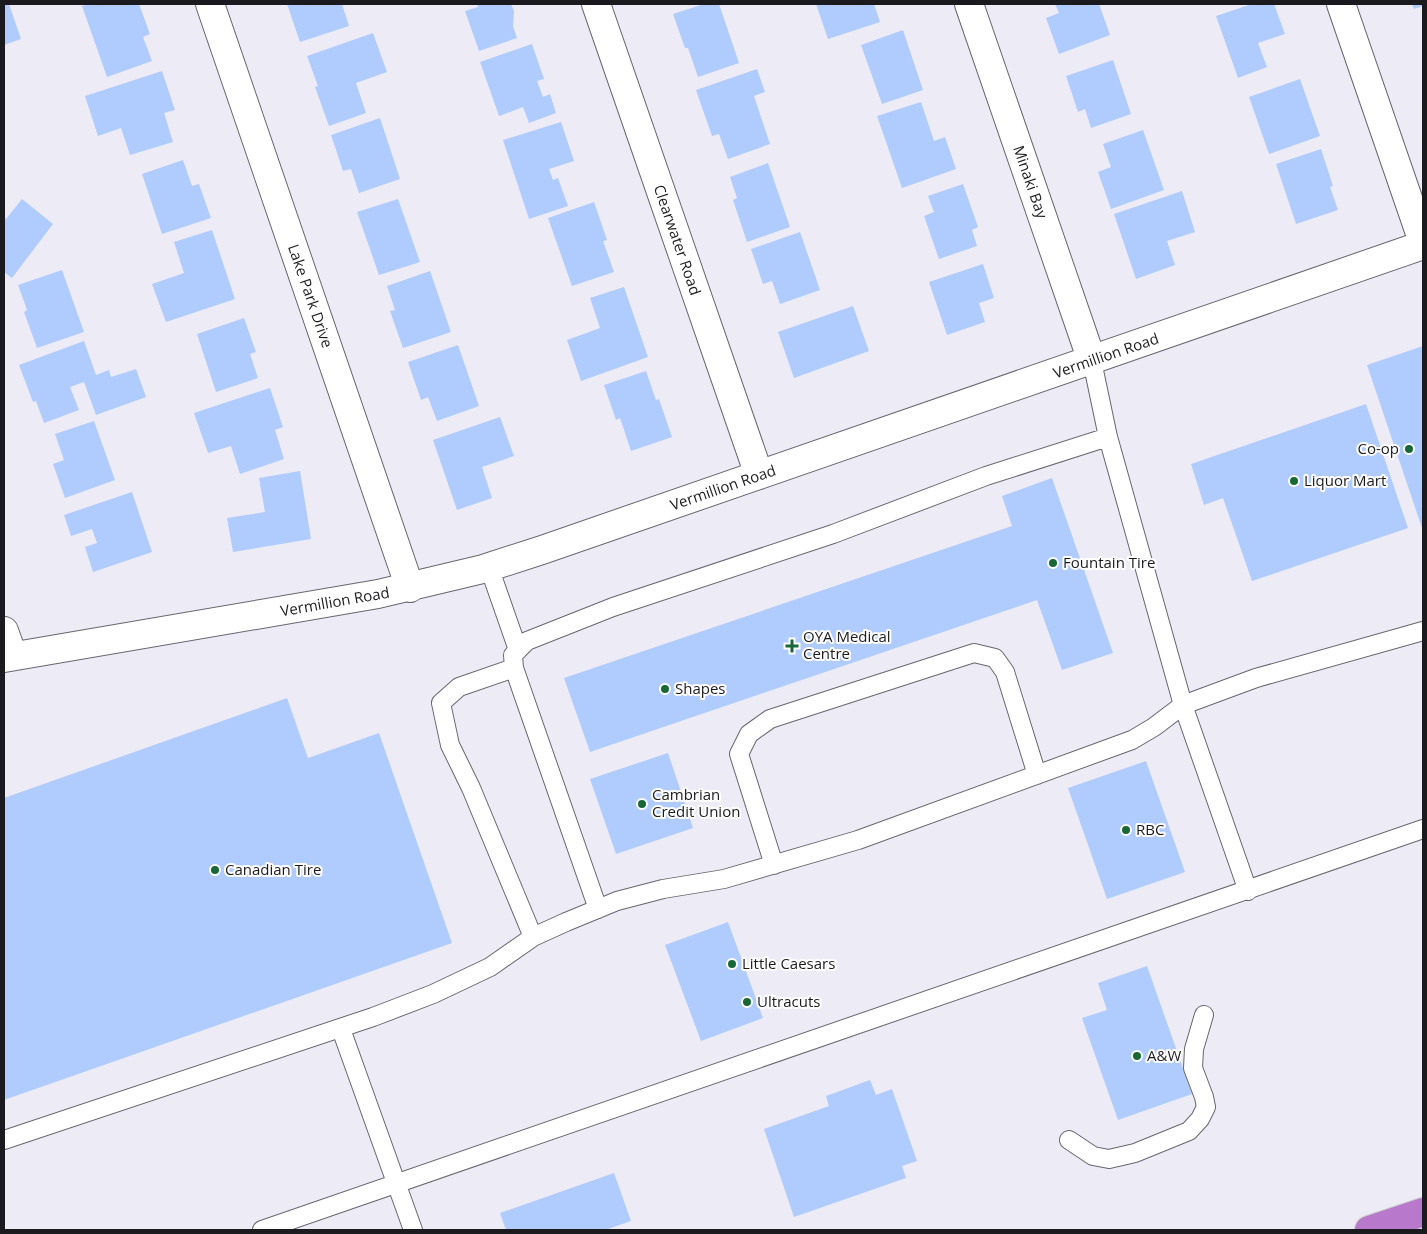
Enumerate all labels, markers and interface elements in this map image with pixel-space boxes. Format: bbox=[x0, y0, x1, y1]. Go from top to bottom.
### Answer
street label: Minaki Bay bbox=[1009, 143, 1053, 221]
street label: Clearwater Road bbox=[650, 182, 706, 298]
street label: Lake Park Drive bbox=[284, 241, 338, 350]
street label: Vermillion Road bbox=[1050, 328, 1161, 382]
place label: Co-op bbox=[1358, 438, 1399, 458]
marker: Co-op bbox=[1403, 443, 1415, 455]
street label: Vermillion Road bbox=[667, 460, 778, 514]
place label: Liquor Mart bbox=[1304, 470, 1386, 490]
marker: Liquor Mart bbox=[1288, 475, 1300, 487]
place label: Fountain Tire bbox=[1063, 552, 1155, 572]
marker: Fountain Tire bbox=[1047, 557, 1059, 569]
street label: Vermillion Road bbox=[279, 582, 391, 620]
place label: OYA Medical Centre bbox=[803, 626, 891, 663]
marker: OYA Medical Centre bbox=[785, 639, 799, 653]
place label: Shapes bbox=[675, 678, 726, 698]
marker: Shapes bbox=[659, 683, 671, 695]
place label: Cambrian Credit Union bbox=[652, 784, 740, 821]
marker: Cambrian Credit Union bbox=[636, 798, 648, 810]
place label: RBC bbox=[1136, 819, 1164, 839]
marker: RBC bbox=[1120, 824, 1132, 836]
place label: Canadian Tire bbox=[225, 859, 321, 879]
marker: Canadian Tire bbox=[209, 864, 221, 876]
place label: Little Caesars bbox=[742, 953, 835, 973]
marker: Little Caesars bbox=[726, 958, 738, 970]
place label: Ultracuts bbox=[757, 991, 820, 1011]
marker: Ultracuts bbox=[741, 996, 753, 1008]
place label: A&W bbox=[1147, 1045, 1181, 1065]
marker: A&W bbox=[1131, 1050, 1143, 1062]

